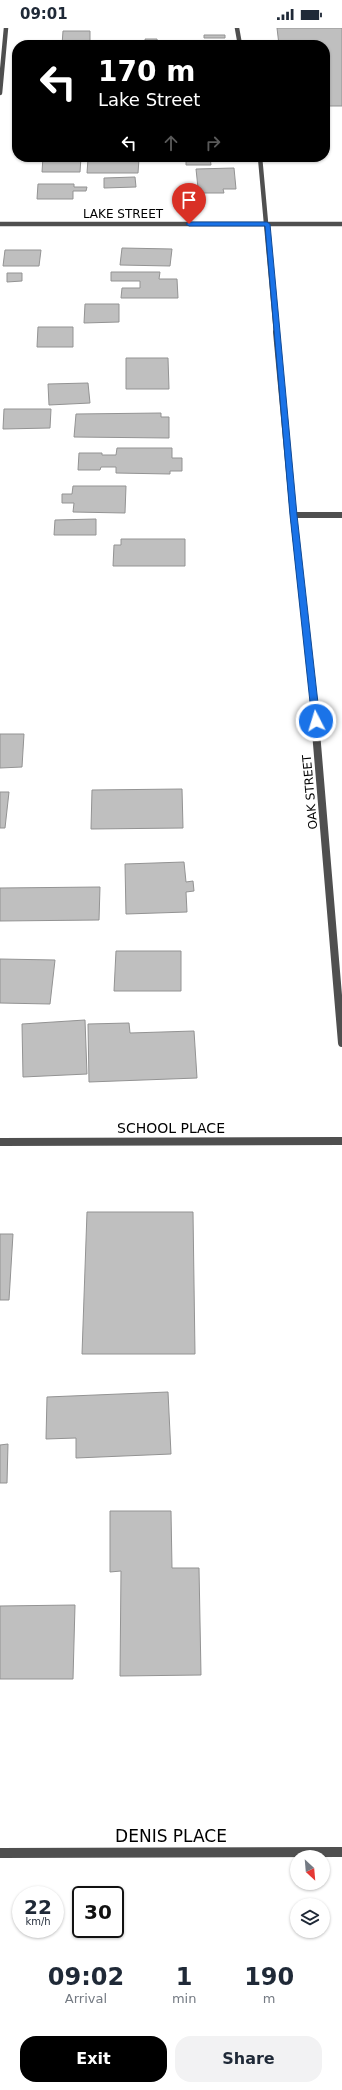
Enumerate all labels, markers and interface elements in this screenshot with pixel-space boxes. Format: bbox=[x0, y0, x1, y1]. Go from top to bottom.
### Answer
text: 09:01 bbox=[20, 5, 68, 23]
text: 170 m bbox=[98, 55, 195, 88]
icon: left bbox=[32, 56, 84, 108]
text: Lake Street bbox=[98, 89, 200, 110]
icon: left bbox=[118, 132, 140, 154]
icon: ahead bbox=[160, 132, 182, 154]
icon: right bbox=[202, 132, 224, 154]
pin bbox=[172, 183, 206, 224]
icon: arrive bbox=[178, 189, 200, 211]
street label: LAKE STREET bbox=[83, 207, 164, 221]
position arrow bbox=[295, 700, 337, 742]
street label: OAK STREET bbox=[300, 753, 320, 830]
street label: SCHOOL PLACE bbox=[117, 1120, 225, 1136]
street label: DENIS PLACE bbox=[115, 1826, 227, 1846]
north arrow bbox=[290, 1850, 330, 1890]
map controls bbox=[290, 1850, 330, 1938]
speed limit sign: 30 bbox=[72, 1886, 124, 1938]
text: 22 bbox=[24, 1895, 52, 1919]
button: layers bbox=[290, 1898, 330, 1938]
text: km/h bbox=[25, 1916, 51, 1927]
text: 09:02 bbox=[48, 1963, 124, 1991]
text: 1 bbox=[176, 1963, 192, 1991]
text: 190 bbox=[244, 1963, 294, 1991]
text: Arrival bbox=[65, 1991, 107, 2006]
text: min bbox=[172, 1991, 196, 2006]
text: m bbox=[263, 1991, 276, 2006]
button: Exit bbox=[20, 2036, 167, 2082]
button: Share bbox=[175, 2036, 322, 2082]

